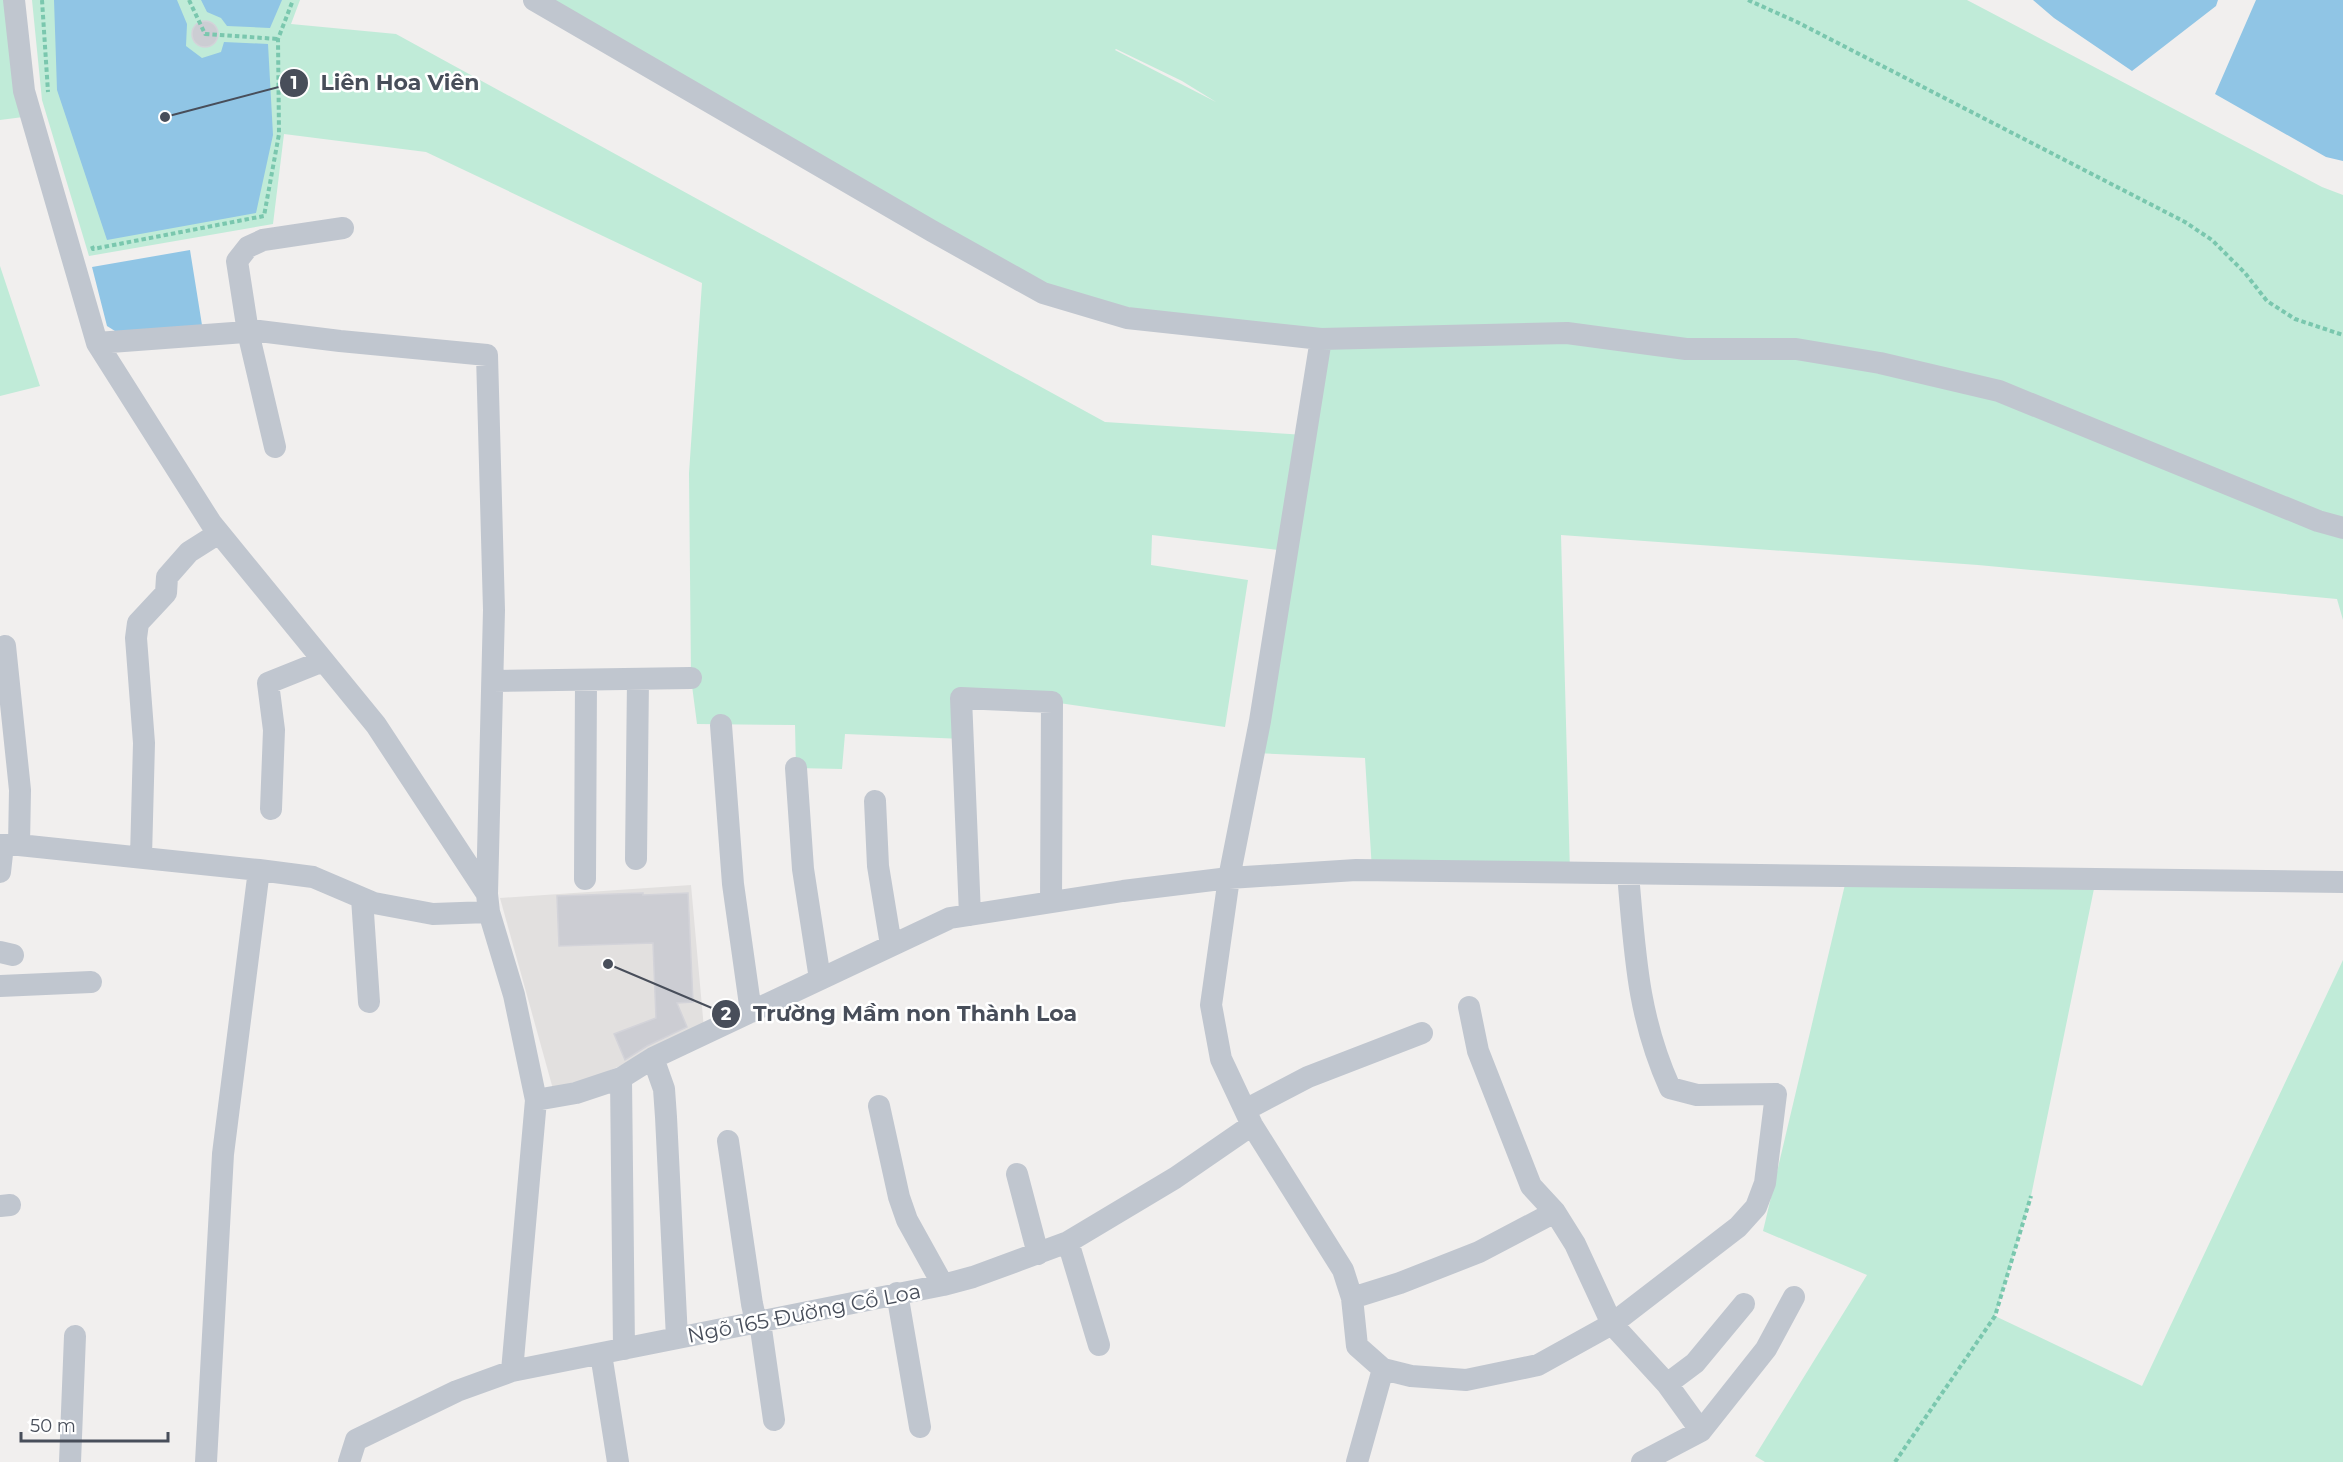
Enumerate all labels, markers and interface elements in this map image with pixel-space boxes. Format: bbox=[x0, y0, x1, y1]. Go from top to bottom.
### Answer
callout: Liên Hoa Viên bbox=[279, 63, 492, 103]
text: Liên Hoa Viên bbox=[320, 69, 480, 96]
text: 1 bbox=[290, 72, 298, 94]
callout: Trường Mầm non Thành Loa bbox=[711, 994, 1089, 1034]
text: Trường Mầm non Thành Loa bbox=[753, 1000, 1077, 1027]
text: 2 bbox=[721, 1003, 732, 1025]
street label: Ngõ 165 Đường Cổ Loa bbox=[685, 1278, 923, 1348]
scale bar bbox=[21, 1405, 168, 1443]
text: 50 m bbox=[30, 1415, 76, 1437]

